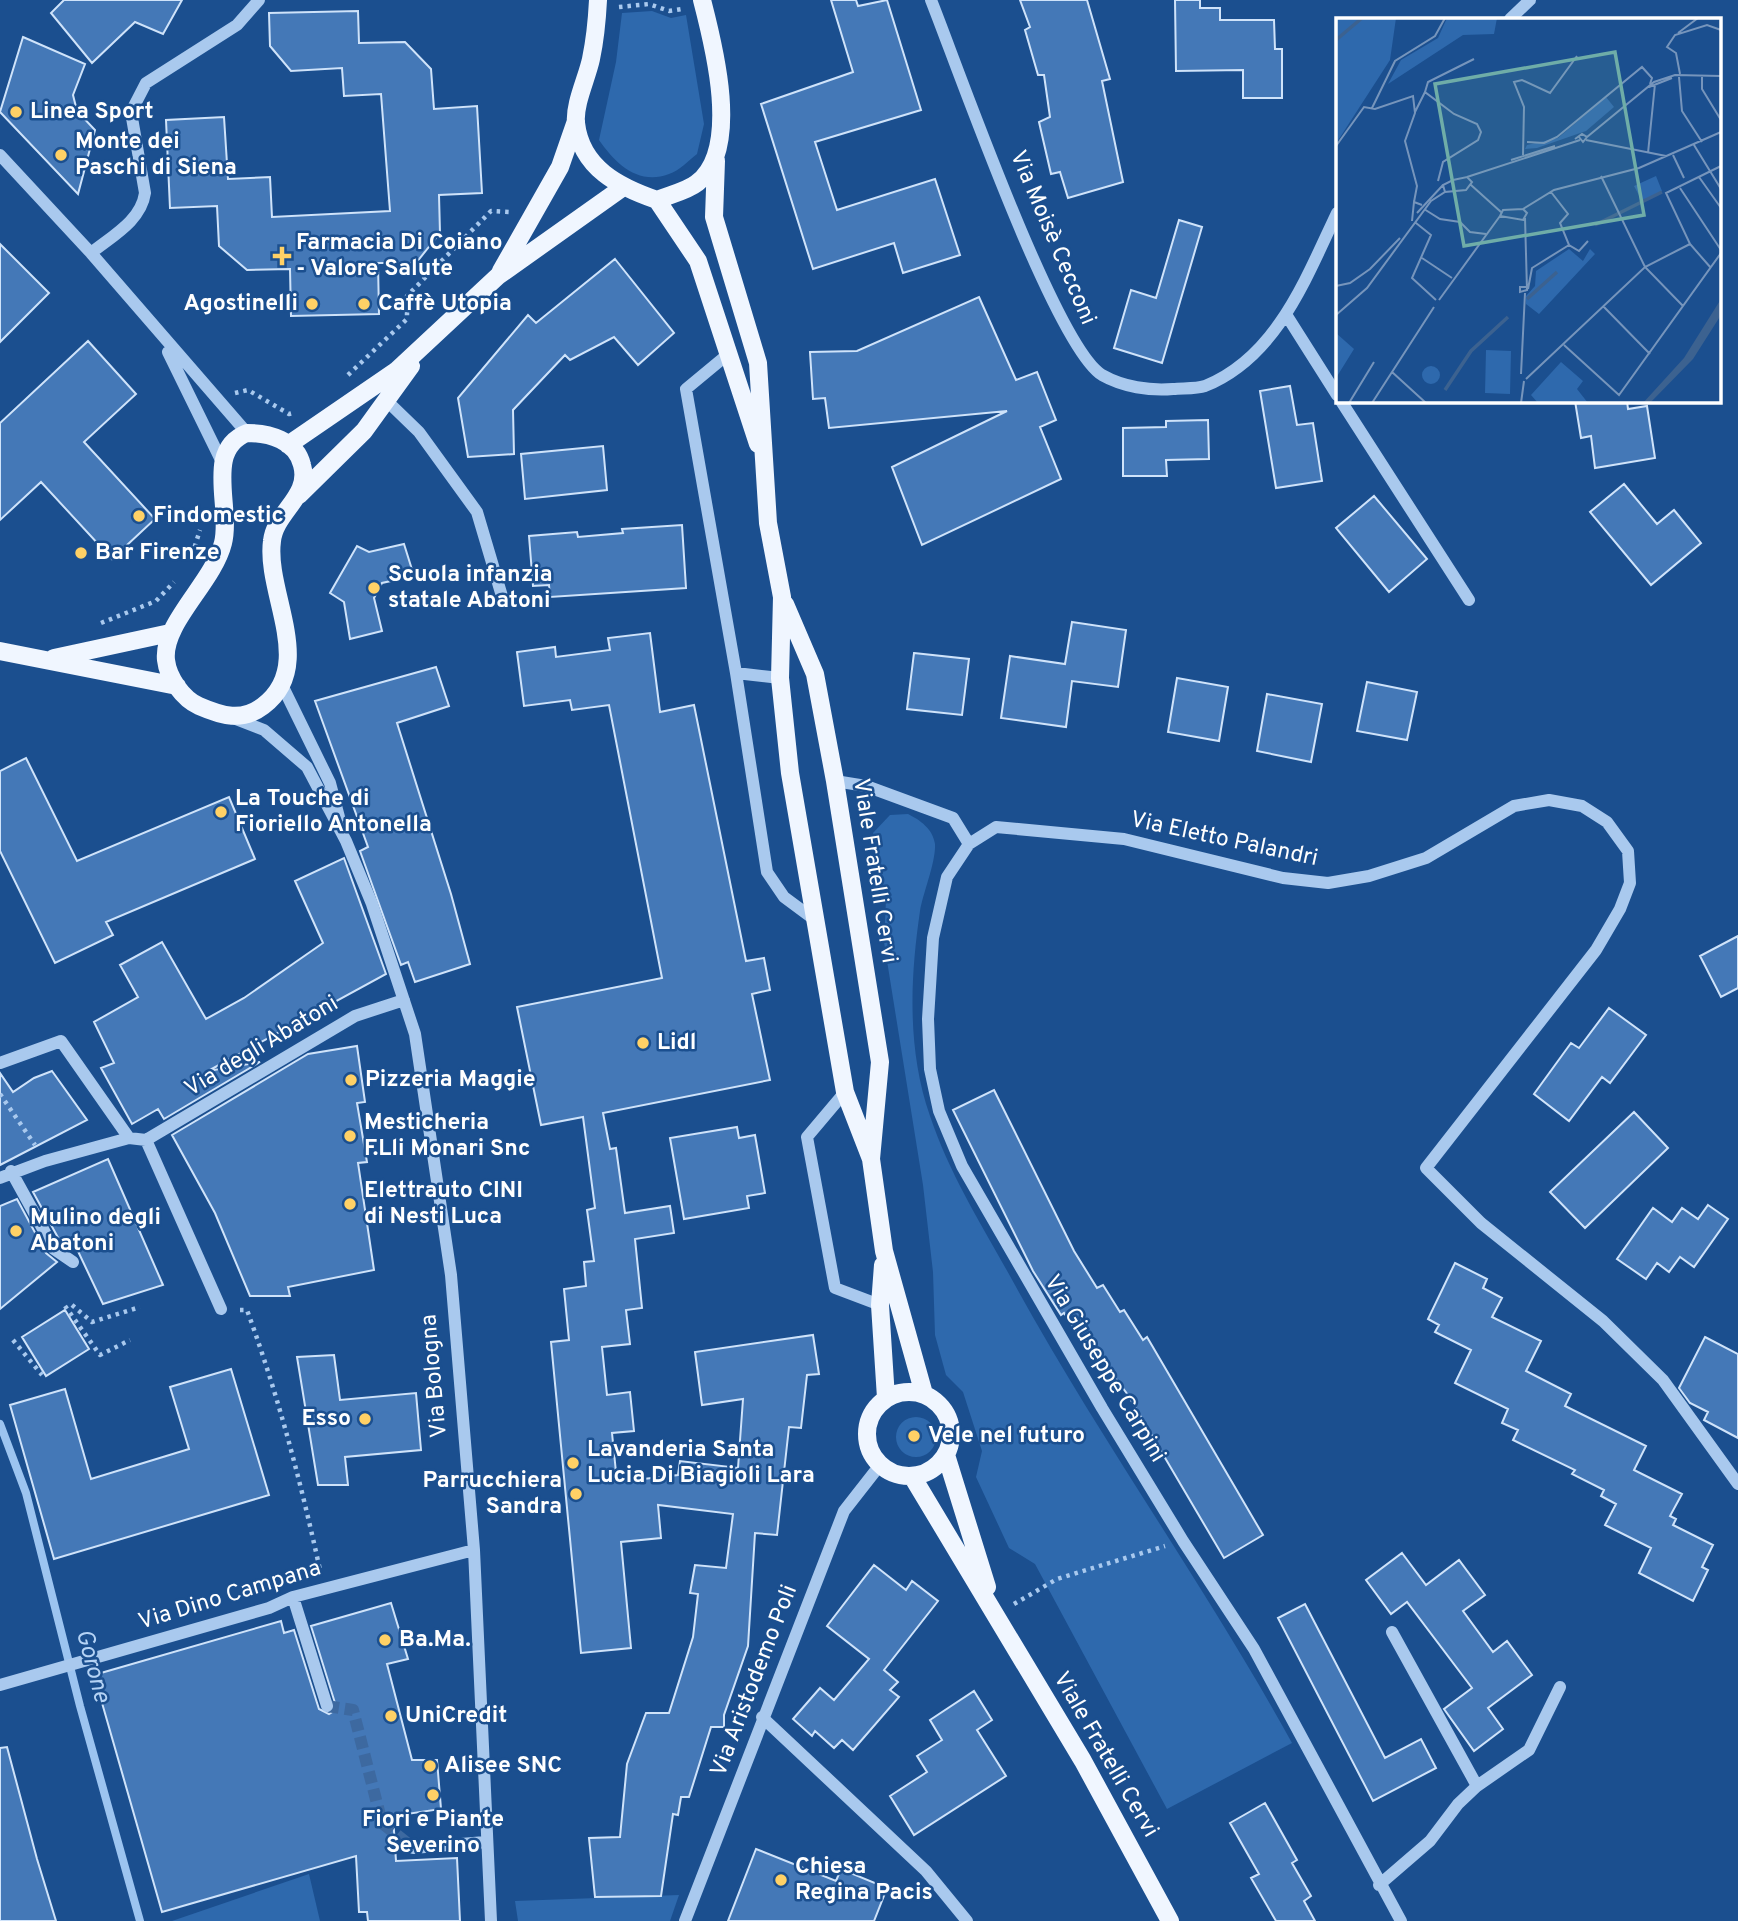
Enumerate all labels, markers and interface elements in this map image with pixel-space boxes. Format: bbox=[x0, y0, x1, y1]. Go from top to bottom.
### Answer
inset map bbox=[1336, 18, 1720, 402]
place label: Linea Sport bbox=[30, 98, 154, 127]
marker: Linea Sport bbox=[8, 104, 24, 120]
place label: Monte dei Paschi di Siena bbox=[75, 128, 237, 183]
street label: Via Moisè Cecconi bbox=[1002, 146, 1102, 330]
marker: Monte dei Paschi di Siena bbox=[53, 147, 69, 163]
place label: Farmacia Di Coiano - Valore Salute bbox=[296, 229, 503, 284]
marker: Farmacia Di Coiano - Valore Salute bbox=[274, 248, 290, 264]
place label: Agostinelli bbox=[183, 290, 298, 319]
place label: Caffè Utopia bbox=[378, 290, 512, 319]
marker: Agostinelli bbox=[304, 296, 320, 312]
marker: Caffè Utopia bbox=[356, 296, 372, 312]
place label: Findomestic bbox=[153, 502, 284, 531]
marker: Findomestic bbox=[131, 508, 147, 524]
place label: Bar Firenze bbox=[95, 539, 220, 568]
marker: Bar Firenze bbox=[73, 545, 89, 561]
place label: Scuola infanzia statale Abatoni bbox=[388, 561, 552, 616]
marker: Scuola infanzia statale Abatoni bbox=[366, 580, 382, 596]
street label: Viale Fratelli Cervi bbox=[845, 777, 903, 965]
place label: La Touche di Fioriello Antonella bbox=[235, 785, 432, 840]
marker: La Touche di Fioriello Antonella bbox=[213, 804, 229, 820]
street label: Via Eletto Palandri bbox=[1128, 806, 1320, 874]
street label: Via degli Abatoni bbox=[180, 990, 344, 1104]
place label: Lidl bbox=[657, 1029, 697, 1058]
marker: Lidl bbox=[635, 1035, 651, 1051]
place label: Pizzeria Maggie bbox=[365, 1066, 536, 1095]
marker: Pizzeria Maggie bbox=[343, 1072, 359, 1088]
place label: Mesticheria F.Lli Monari Snc bbox=[364, 1109, 530, 1164]
marker: Mesticheria F.Lli Monari Snc bbox=[342, 1128, 358, 1144]
place label: Elettrauto CINI di Nesti Luca bbox=[364, 1177, 523, 1232]
marker: Elettrauto CINI di Nesti Luca bbox=[342, 1196, 358, 1212]
place label: Mulino degli Abatoni bbox=[30, 1204, 161, 1259]
marker: Mulino degli Abatoni bbox=[8, 1223, 24, 1239]
street label: Via Giuseppe Carpini bbox=[1036, 1270, 1172, 1468]
street label: Via Bologna bbox=[415, 1313, 455, 1439]
place label: Esso bbox=[302, 1405, 351, 1434]
marker: Esso bbox=[357, 1411, 373, 1427]
place label: Vele nel futuro bbox=[928, 1422, 1085, 1451]
marker: Vele nel futuro bbox=[906, 1428, 922, 1444]
place label: Lavanderia Santa Lucia Di Biagioli Lara bbox=[587, 1436, 815, 1491]
marker: Lavanderia Santa Lucia Di Biagioli Lara bbox=[565, 1455, 581, 1471]
place label: Parrucchiera Sandra bbox=[423, 1467, 562, 1522]
marker: Parrucchiera Sandra bbox=[568, 1486, 584, 1502]
street label: Via Dino Campana bbox=[135, 1554, 325, 1638]
street label: Via Aristodemo Poli bbox=[705, 1581, 805, 1781]
water label: Gorone bbox=[68, 1626, 116, 1707]
place label: Ba.Ma. bbox=[399, 1626, 471, 1655]
marker: Ba.Ma. bbox=[377, 1632, 393, 1648]
street label: Viale Fratelli Cervi bbox=[1046, 1667, 1164, 1843]
place label: UniCredit bbox=[405, 1702, 507, 1731]
marker: UniCredit bbox=[383, 1708, 399, 1724]
place label: Alisee SNC bbox=[444, 1752, 562, 1781]
marker: Alisee SNC bbox=[422, 1758, 438, 1774]
marker: Fiori e Piante Severino bbox=[425, 1787, 441, 1803]
place label: Fiori e Piante Severino bbox=[362, 1806, 504, 1861]
place label: Chiesa Regina Pacis bbox=[795, 1853, 933, 1908]
marker: Chiesa Regina Pacis bbox=[773, 1872, 789, 1888]

